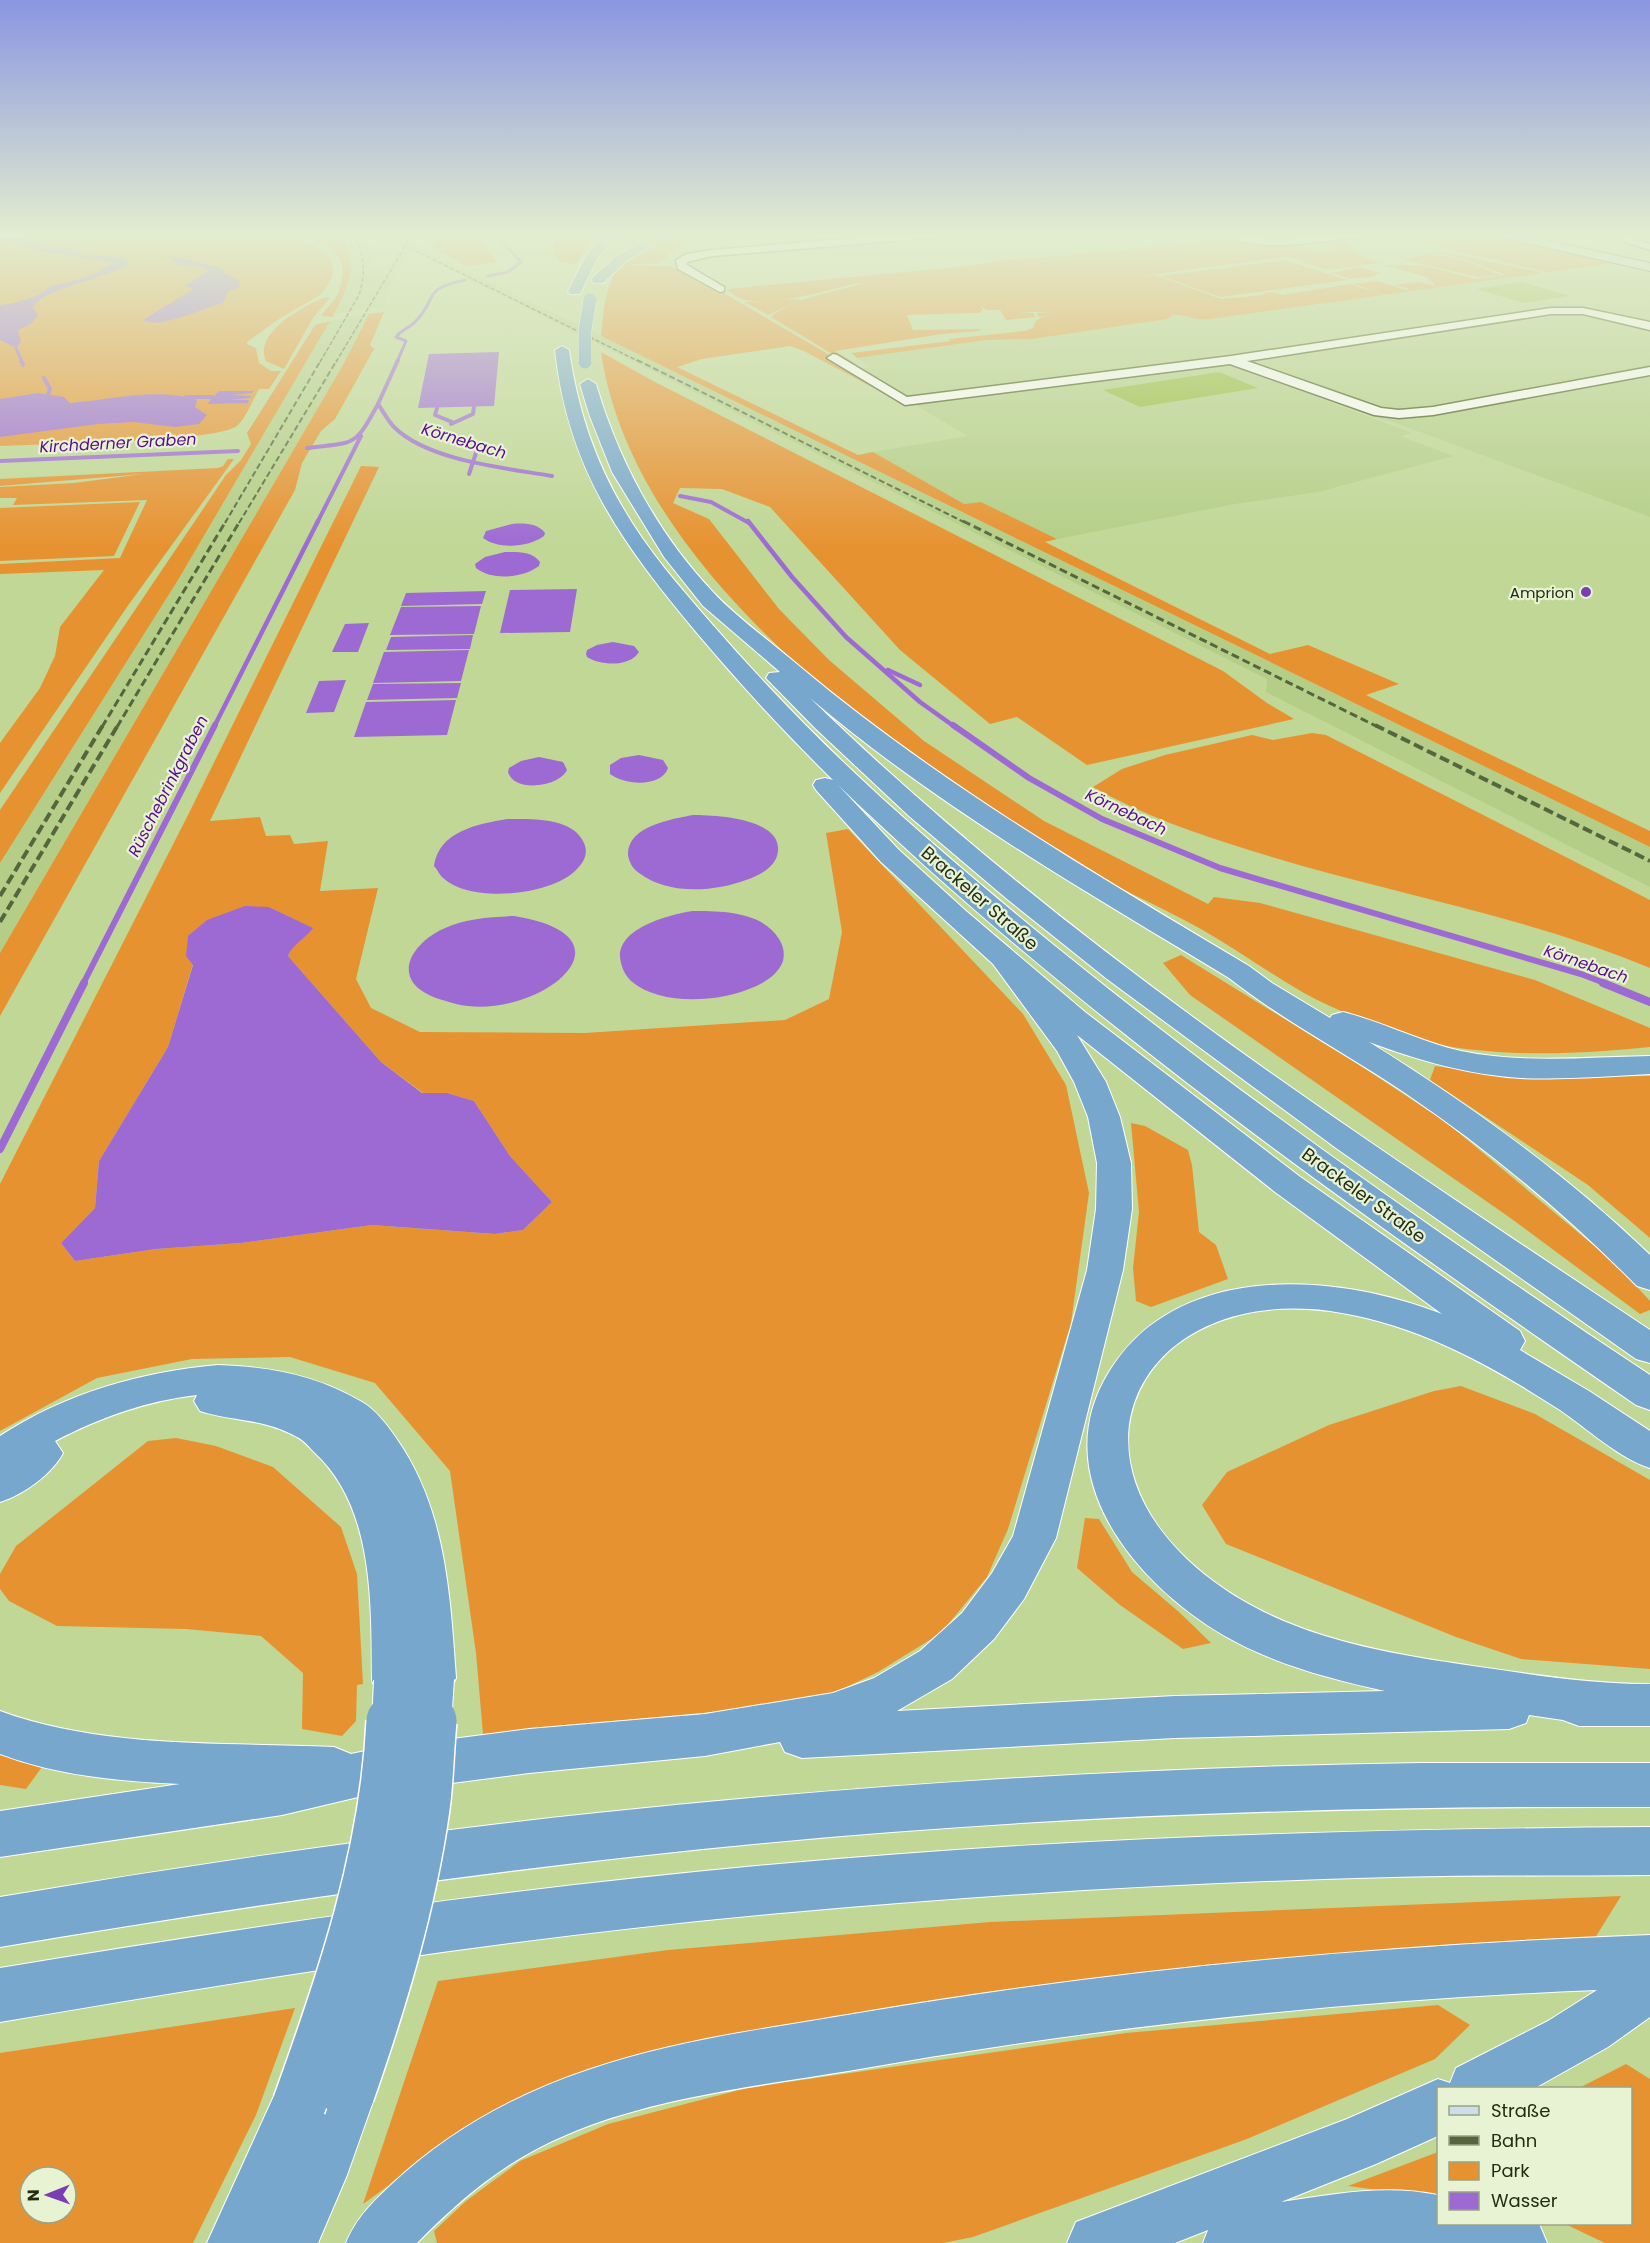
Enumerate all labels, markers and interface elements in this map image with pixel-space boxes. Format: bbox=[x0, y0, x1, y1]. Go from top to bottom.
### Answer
water label: Körnebach bbox=[419, 417, 509, 465]
water label: Kirchderner Graben bbox=[39, 427, 197, 459]
place label: Amprion bbox=[1510, 582, 1574, 603]
marker: Amprion bbox=[1579, 585, 1593, 599]
water label: Rüschebrinkgraben bbox=[122, 711, 214, 861]
water label: Körnebach bbox=[1081, 783, 1171, 841]
street label: Brackeler Straße bbox=[916, 840, 1044, 956]
water label: Körnebach bbox=[1541, 939, 1631, 989]
street label: Brackeler Straße bbox=[1297, 1141, 1431, 1249]
legend bbox=[1437, 2087, 1632, 2225]
text: Straße bbox=[1491, 2098, 1550, 2123]
text: Bahn bbox=[1491, 2128, 1537, 2153]
text: Park bbox=[1491, 2158, 1530, 2183]
north arrow bbox=[18, 2165, 78, 2225]
text: Wasser bbox=[1491, 2188, 1558, 2213]
text: N bbox=[22, 2189, 45, 2201]

